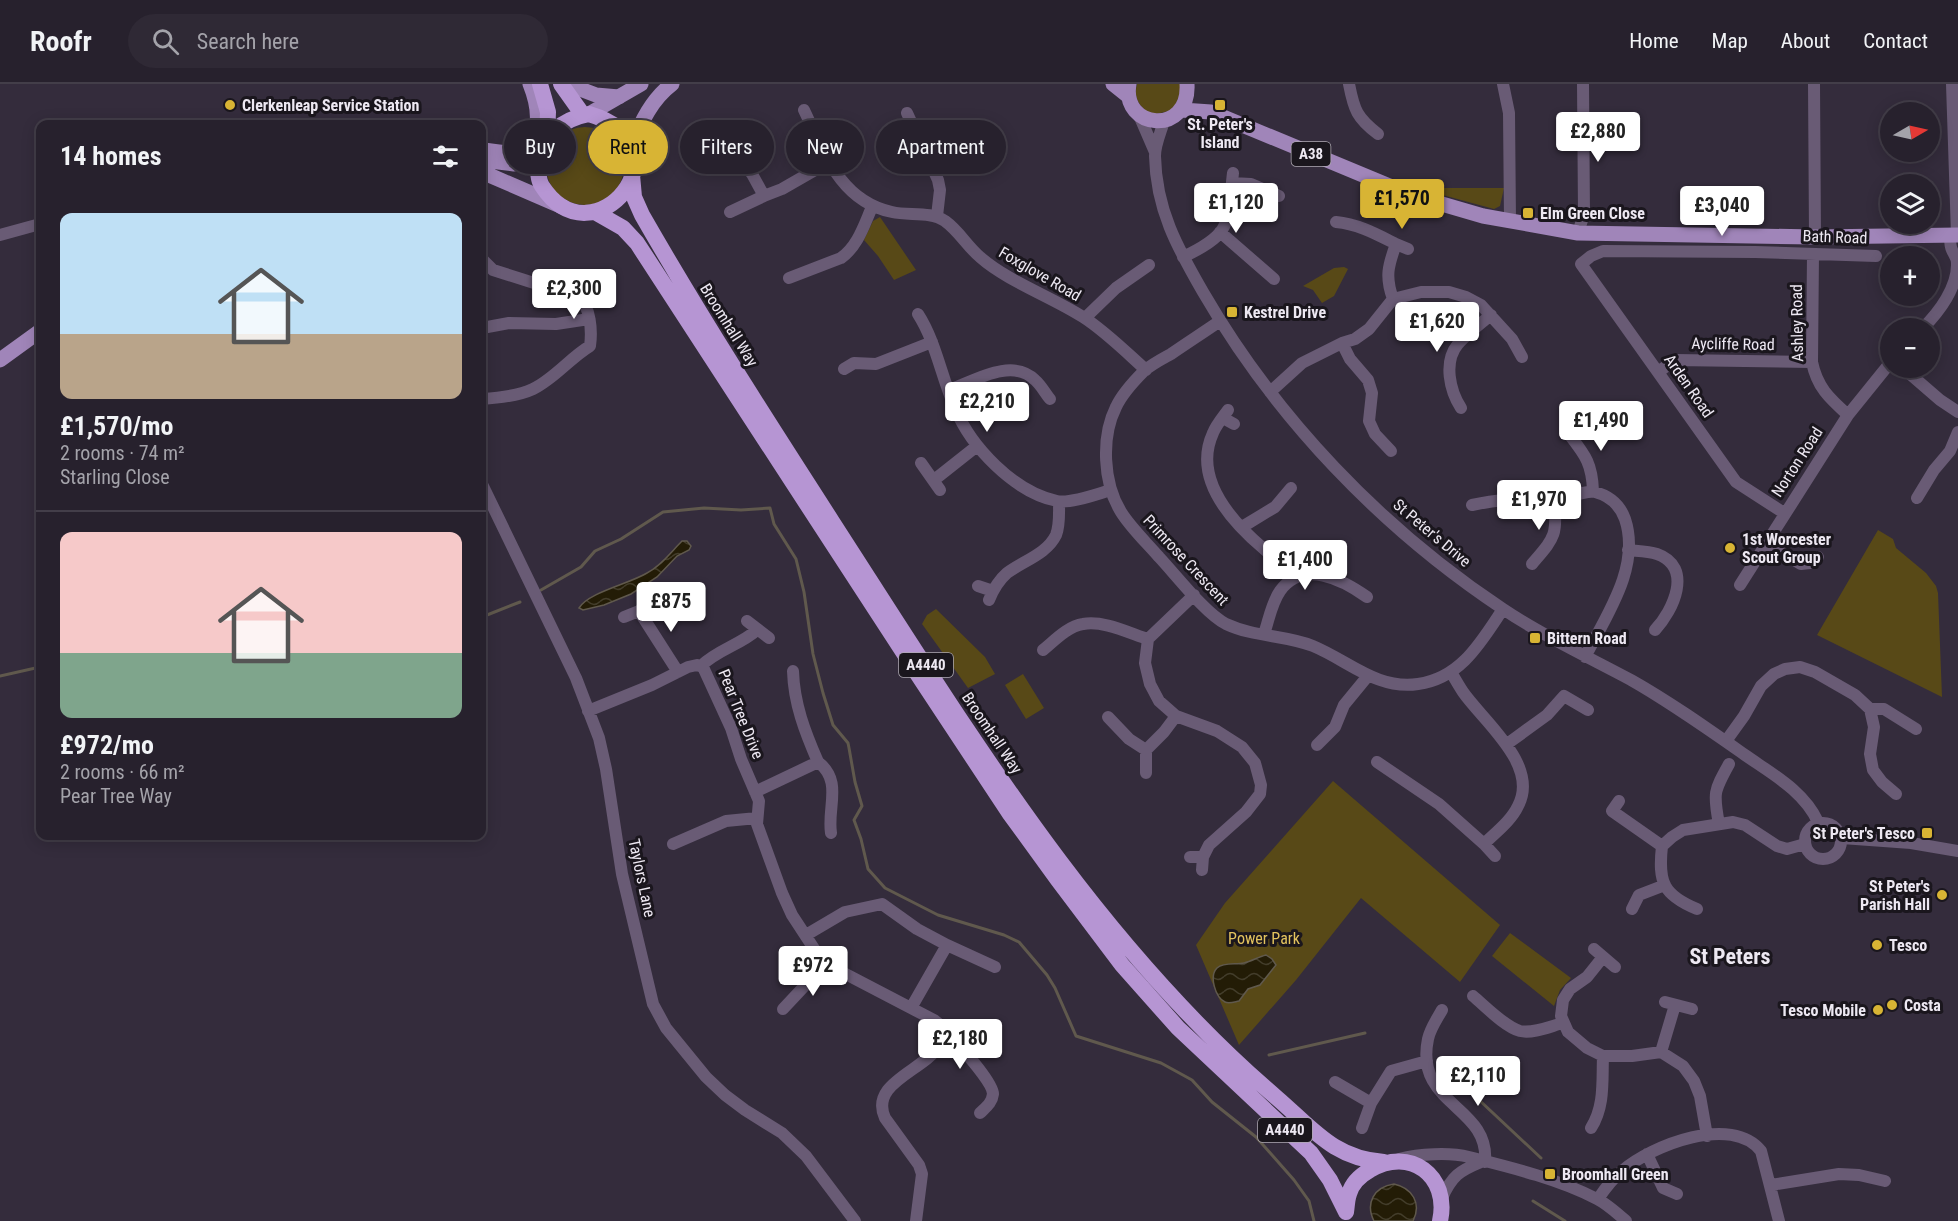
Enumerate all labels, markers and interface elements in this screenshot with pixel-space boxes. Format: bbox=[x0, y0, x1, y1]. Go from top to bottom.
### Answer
search box bbox=[128, 14, 548, 68]
text: Roofr bbox=[30, 25, 92, 58]
icon: search bbox=[149, 25, 182, 58]
text: Search here bbox=[197, 29, 299, 54]
text: Home bbox=[1629, 29, 1679, 53]
text: Map bbox=[1712, 29, 1748, 53]
text: About bbox=[1781, 29, 1830, 53]
text: Contact bbox=[1863, 29, 1928, 53]
place label: Clerkenleap Service Station bbox=[242, 96, 420, 115]
marker: Clerkenleap Service Station bbox=[223, 98, 237, 112]
marker: St. Peter's Island bbox=[1213, 98, 1227, 112]
north arrow bbox=[1880, 102, 1940, 162]
map controls bbox=[1880, 102, 1940, 378]
pin: £2,880 bbox=[1549, 112, 1647, 163]
place label: St. Peter's Island bbox=[1187, 115, 1253, 152]
text: £2,880 bbox=[1570, 119, 1626, 143]
chip: Buy bbox=[504, 120, 576, 174]
chip: Rent bbox=[588, 120, 668, 174]
chip: Filters bbox=[680, 120, 774, 174]
chip: New bbox=[786, 120, 864, 174]
chip: Apartment bbox=[876, 120, 1006, 174]
icon: filters bbox=[429, 140, 462, 173]
text: 14 homes bbox=[60, 141, 162, 171]
road number: A38 bbox=[1292, 142, 1330, 166]
button: layers bbox=[1880, 174, 1940, 234]
pin: £1,570 bbox=[1353, 179, 1451, 230]
pin: £1,120 bbox=[1187, 183, 1285, 234]
text: £1,570 bbox=[1374, 186, 1430, 210]
pin: £3,040 bbox=[1673, 186, 1771, 237]
text: £1,120 bbox=[1208, 190, 1264, 214]
text: £3,040 bbox=[1694, 193, 1750, 217]
place label: Elm Green Close bbox=[1540, 204, 1645, 223]
marker: Elm Green Close bbox=[1521, 206, 1535, 220]
street label: Bath Road bbox=[1802, 226, 1868, 248]
street label: Foxglove Road bbox=[996, 243, 1084, 305]
button: + bbox=[1880, 246, 1940, 306]
icon: home bbox=[207, 252, 315, 360]
pin: £2,300 bbox=[525, 269, 623, 320]
text: £2,300 bbox=[546, 276, 602, 300]
street label: Broomhall Way bbox=[696, 280, 762, 370]
street label: Ashley Road bbox=[1787, 284, 1807, 362]
pin: £1,620 bbox=[1388, 302, 1486, 353]
place label: Kestrel Drive bbox=[1244, 303, 1326, 322]
marker: Kestrel Drive bbox=[1225, 305, 1239, 319]
text: £1,620 bbox=[1409, 309, 1465, 333]
button: − bbox=[1880, 318, 1940, 378]
street label: Aycliffe Road bbox=[1691, 334, 1775, 354]
street label: Arden Road bbox=[1660, 351, 1718, 421]
pin: £2,210 bbox=[938, 382, 1036, 433]
text: £2,210 bbox=[959, 389, 1015, 413]
pin: £1,490 bbox=[1552, 401, 1650, 452]
text: £1,490 bbox=[1573, 408, 1629, 432]
text: £1,570/mo bbox=[60, 411, 173, 441]
street label: Norton Road bbox=[1767, 424, 1827, 500]
text: 2 rooms · 74 m² bbox=[60, 441, 185, 465]
text: Starling Close bbox=[60, 465, 170, 489]
pin: £1,970 bbox=[1490, 480, 1588, 531]
text: £1,970 bbox=[1511, 487, 1567, 511]
street label: St Peter's Drive bbox=[1389, 495, 1475, 571]
street label: Primrose Crescent bbox=[1139, 511, 1233, 609]
place label: 1st Worcester Scout Group bbox=[1742, 530, 1831, 567]
pin: £1,400 bbox=[1256, 540, 1354, 591]
marker: 1st Worcester Scout Group bbox=[1723, 541, 1737, 555]
text: £1,400 bbox=[1277, 547, 1333, 571]
icon: home bbox=[207, 571, 315, 679]
pin: £875 bbox=[635, 582, 707, 633]
text: £875 bbox=[651, 589, 691, 613]
place label: Bittern Road bbox=[1547, 629, 1627, 648]
marker: Bittern Road bbox=[1528, 631, 1542, 645]
road number: A4440 bbox=[899, 653, 953, 677]
street label: Pear Tree Drive bbox=[714, 666, 768, 762]
street label: Broomhall Way bbox=[958, 689, 1026, 778]
text: £972/mo bbox=[60, 730, 154, 760]
text: 2 rooms · 66 m² bbox=[60, 760, 185, 784]
text: Pear Tree Way bbox=[60, 784, 172, 808]
place label: St Peter's Tesco bbox=[1813, 824, 1915, 843]
marker: St Peter's Tesco bbox=[1920, 826, 1934, 840]
street label: Taylors Lane bbox=[624, 837, 660, 919]
place label: St Peter's Parish Hall bbox=[1860, 877, 1930, 914]
marker: St Peter's Parish Hall bbox=[1935, 888, 1949, 902]
park label: Power Park bbox=[1228, 929, 1301, 948]
place label: Tesco bbox=[1889, 936, 1927, 955]
marker: Tesco bbox=[1870, 938, 1884, 952]
district label: St Peters bbox=[1689, 944, 1771, 969]
pin: £972 bbox=[777, 946, 849, 997]
text: £972 bbox=[793, 953, 833, 977]
place label: Costa bbox=[1904, 996, 1941, 1015]
marker: Costa bbox=[1885, 998, 1899, 1012]
place label: Tesco Mobile bbox=[1780, 1001, 1866, 1020]
marker: Tesco Mobile bbox=[1871, 1003, 1885, 1017]
pin: £2,180 bbox=[911, 1019, 1009, 1070]
text: £2,180 bbox=[932, 1026, 988, 1050]
pin: £2,110 bbox=[1429, 1056, 1527, 1107]
text: £2,110 bbox=[1450, 1063, 1506, 1087]
road number: A4440 bbox=[1258, 1118, 1312, 1142]
place label: Broomhall Green bbox=[1562, 1165, 1669, 1184]
marker: Broomhall Green bbox=[1543, 1167, 1557, 1181]

